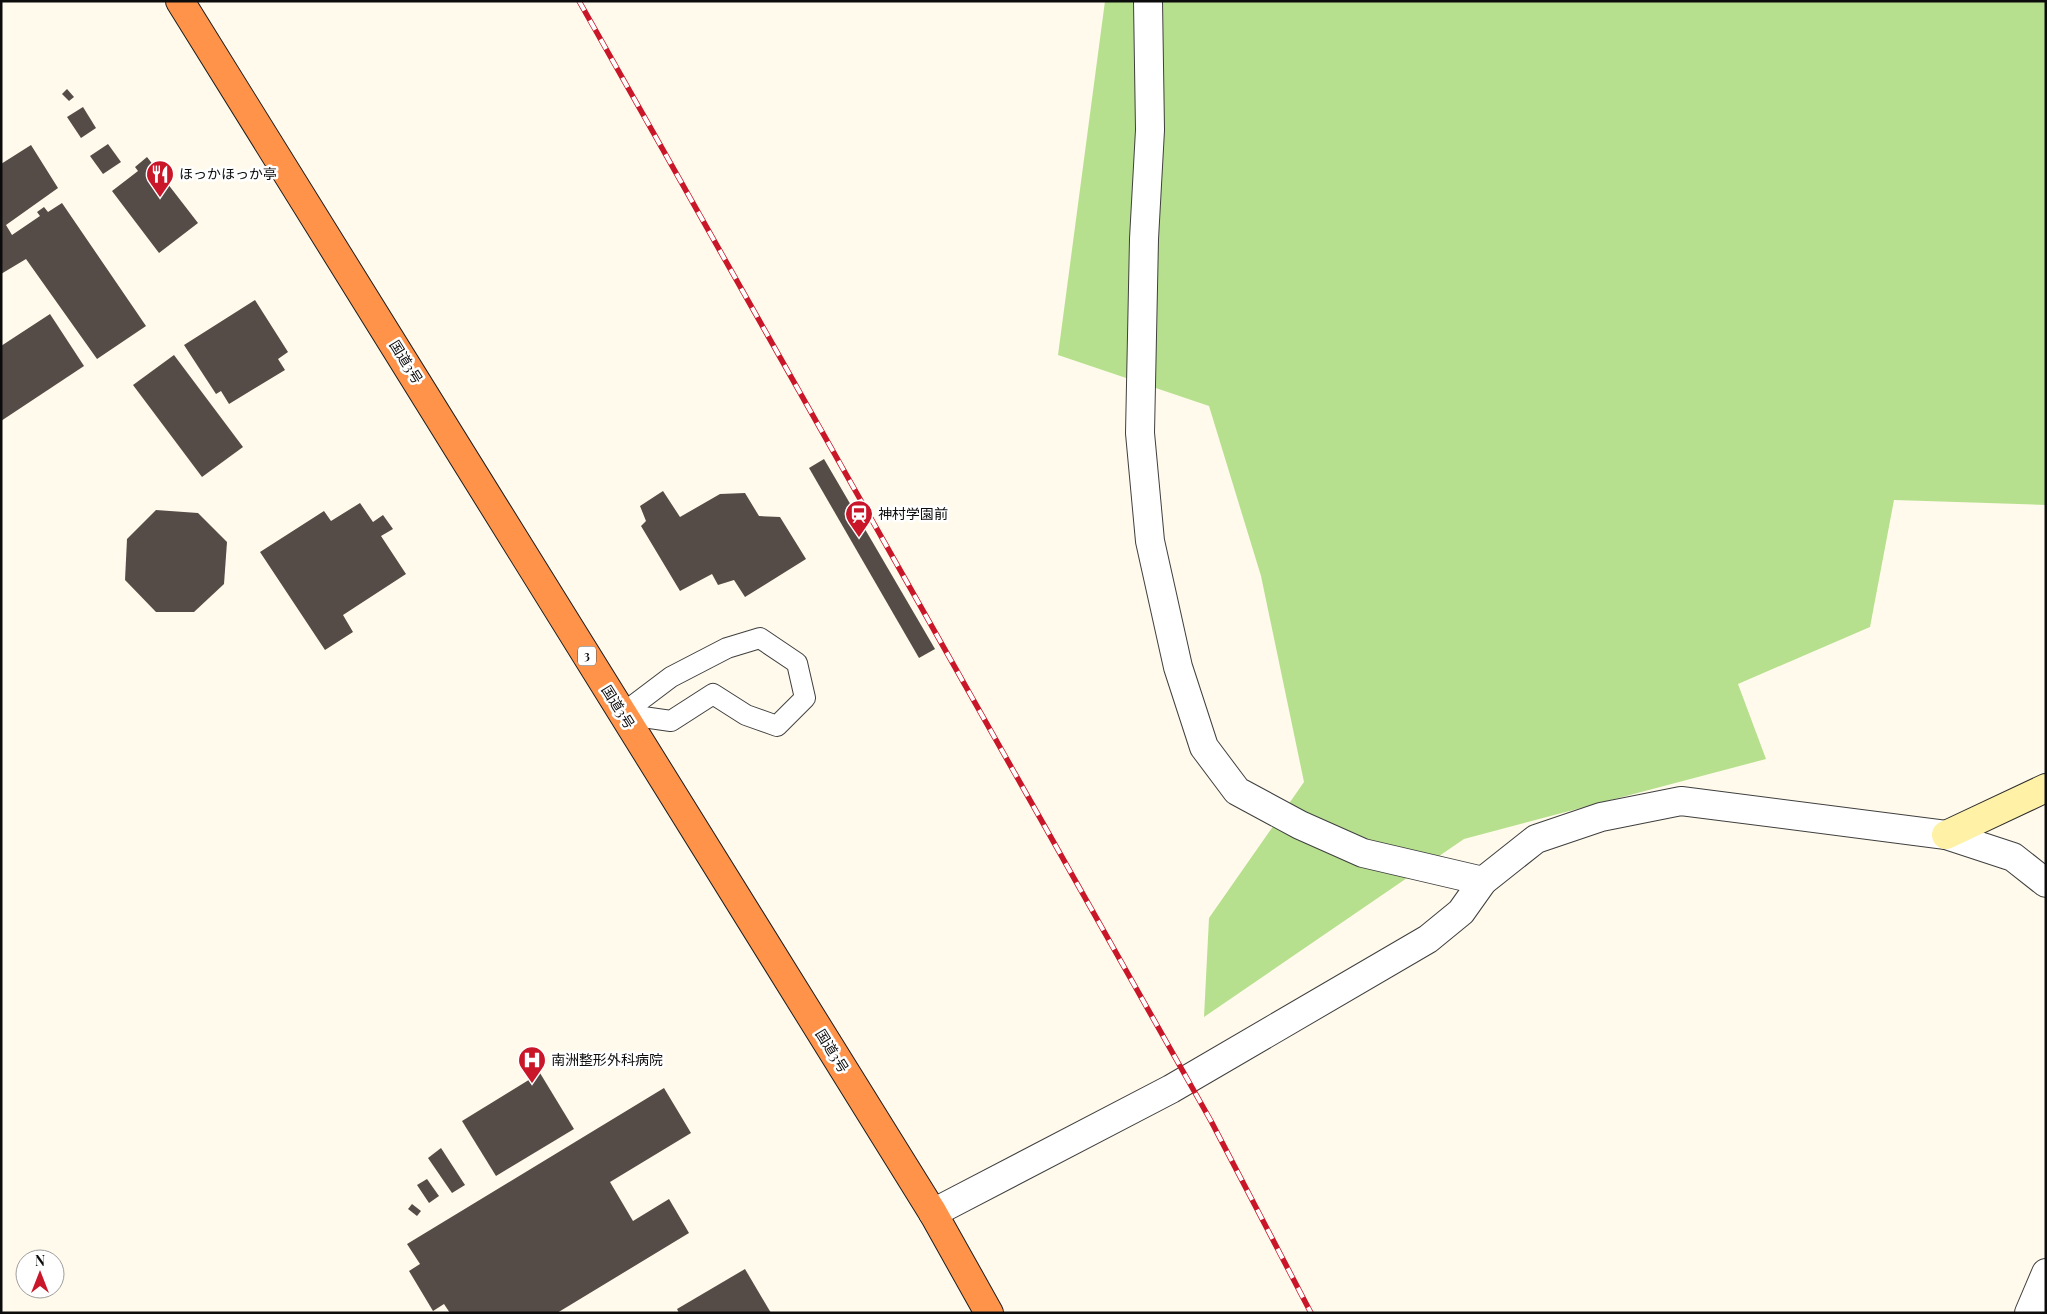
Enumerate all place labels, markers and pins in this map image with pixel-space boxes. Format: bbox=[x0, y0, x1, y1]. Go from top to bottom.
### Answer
restaurant icon: ほっかほっか亭 bbox=[145, 159, 175, 198]
place label: ほっかほっか亭 bbox=[179, 164, 277, 183]
station icon: 神村学園前 bbox=[844, 499, 874, 538]
place label: 神村学園前 bbox=[878, 504, 948, 523]
hospital icon: 南洲整形外科病院 bbox=[517, 1045, 547, 1084]
place label: 南洲整形外科病院 bbox=[551, 1050, 663, 1069]

